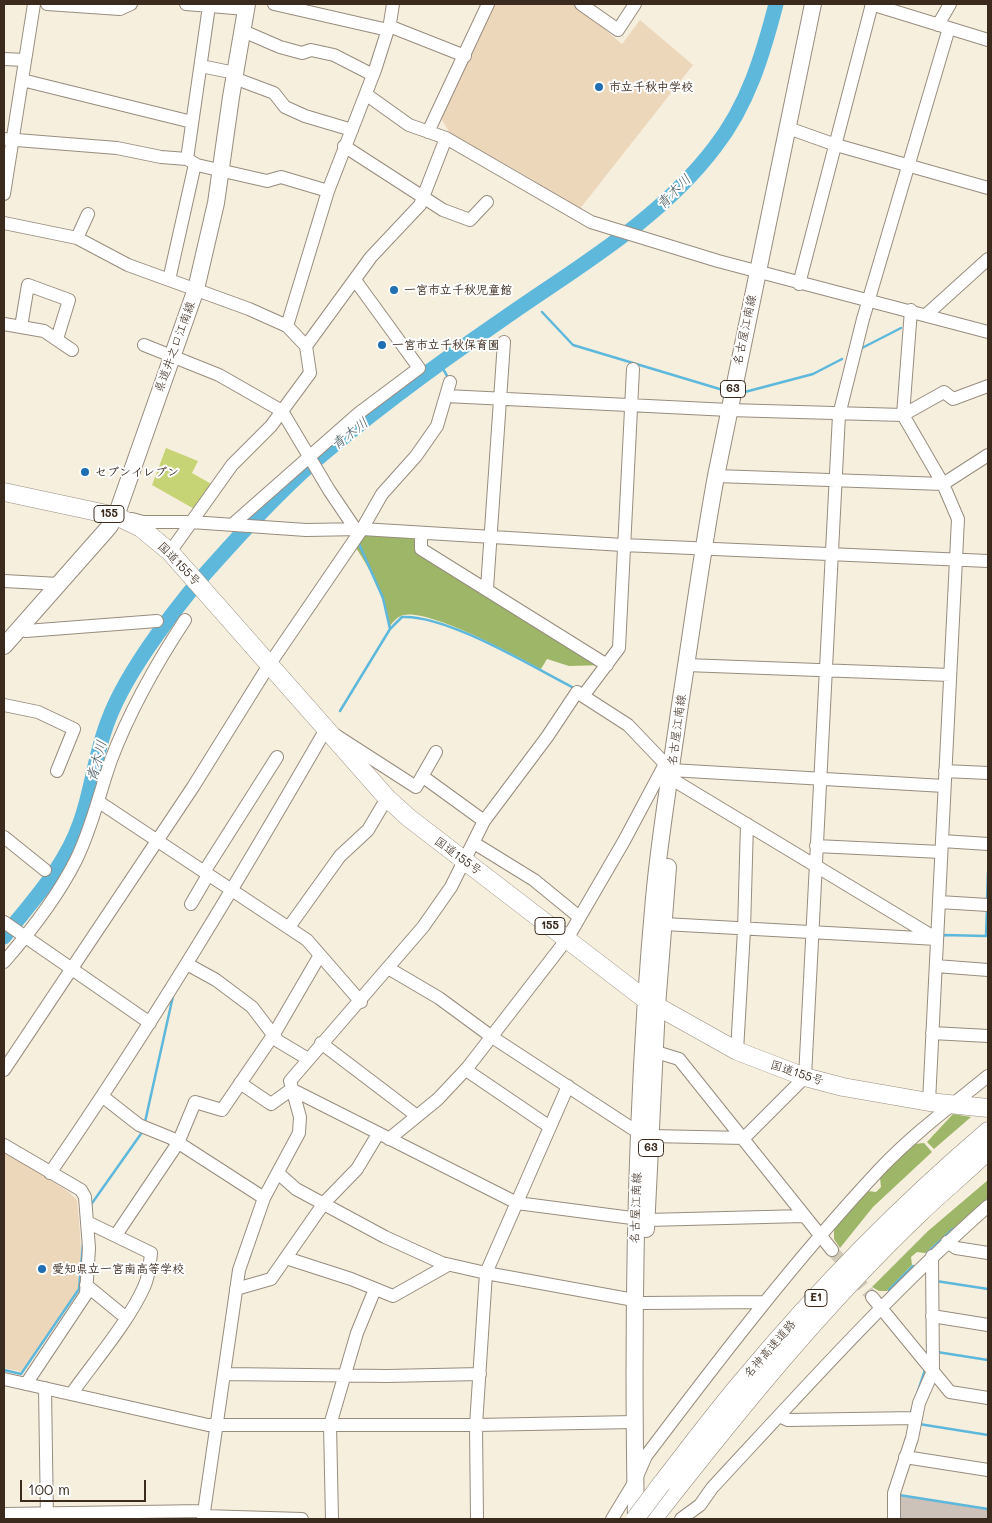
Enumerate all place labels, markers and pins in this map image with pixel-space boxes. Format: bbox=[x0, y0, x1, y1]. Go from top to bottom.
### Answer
place label: 市立千秋中学校 bbox=[609, 80, 693, 94]
marker: 市立千秋中学校 bbox=[593, 81, 605, 93]
place label: 一宮市立千秋児童館 bbox=[404, 283, 512, 297]
marker: 一宮市立千秋児童館 bbox=[388, 284, 400, 296]
place label: 一宮市立千秋保育園 bbox=[392, 338, 500, 352]
marker: 一宮市立千秋保育園 bbox=[376, 339, 388, 351]
place label: セブンイレブン bbox=[95, 465, 179, 479]
marker: セブンイレブン bbox=[79, 466, 91, 478]
place label: 愛知県立一宮南高等学校 bbox=[52, 1262, 184, 1276]
marker: 愛知県立一宮南高等学校 bbox=[36, 1263, 48, 1275]

